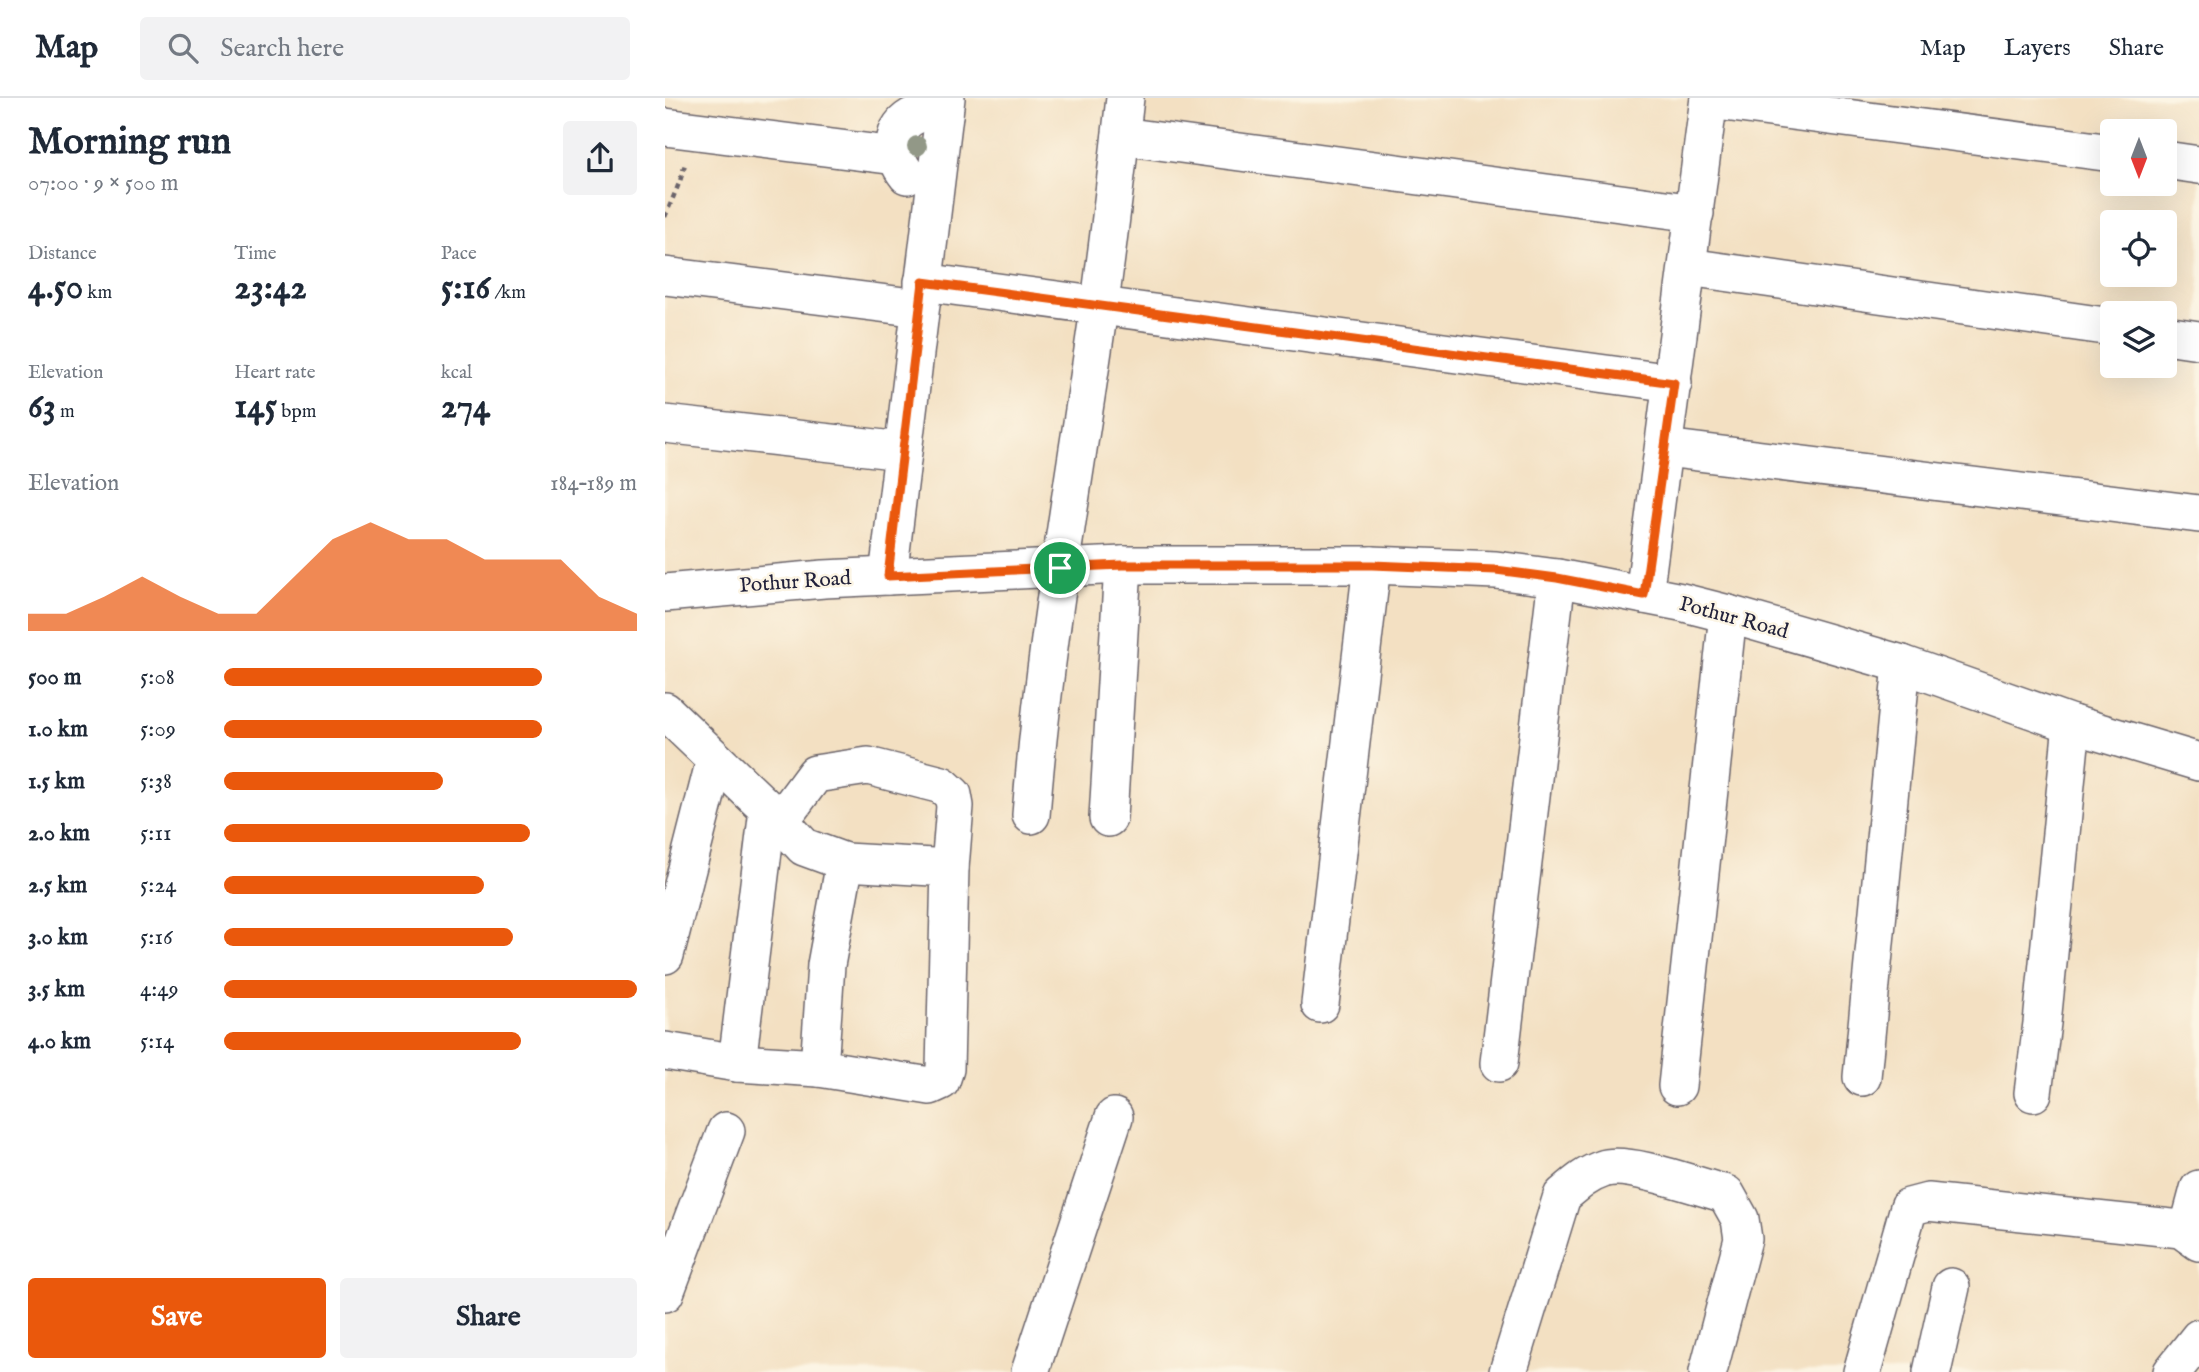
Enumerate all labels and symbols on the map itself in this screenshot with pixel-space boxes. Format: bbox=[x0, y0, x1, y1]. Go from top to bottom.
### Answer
north arrow bbox=[2100, 119, 2177, 196]
pin bbox=[1030, 538, 1090, 598]
street label: Pothur Road bbox=[738, 565, 853, 600]
street label: Pothur Road bbox=[1676, 591, 1792, 646]

